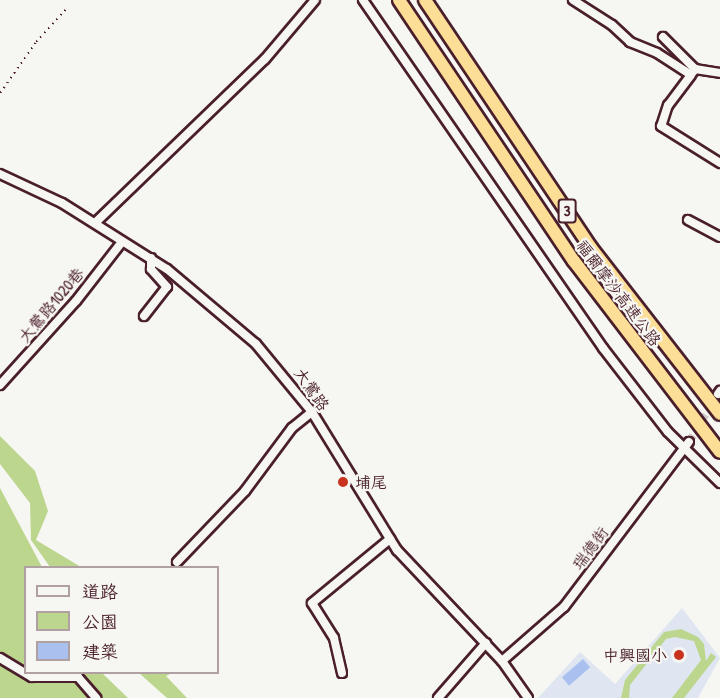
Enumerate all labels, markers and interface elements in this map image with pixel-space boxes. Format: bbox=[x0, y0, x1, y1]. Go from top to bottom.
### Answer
road number: 3 bbox=[556, 199, 578, 223]
street label: 福爾摩沙高速公路 bbox=[573, 236, 665, 350]
street label: 大鶯路1020巷 bbox=[14, 264, 88, 346]
street label: 大鶯路 bbox=[290, 364, 334, 414]
place label: 埔尾 bbox=[355, 472, 387, 492]
marker: 埔尾 bbox=[336, 475, 350, 489]
street label: 瑞德街 bbox=[568, 523, 612, 573]
legend bbox=[24, 566, 219, 674]
text: 道路 bbox=[82, 579, 118, 604]
text: 公園 bbox=[82, 609, 118, 634]
text: 建築 bbox=[82, 639, 118, 664]
place label: 中興國小 bbox=[603, 645, 667, 665]
marker: 中興國小 bbox=[672, 648, 686, 662]

